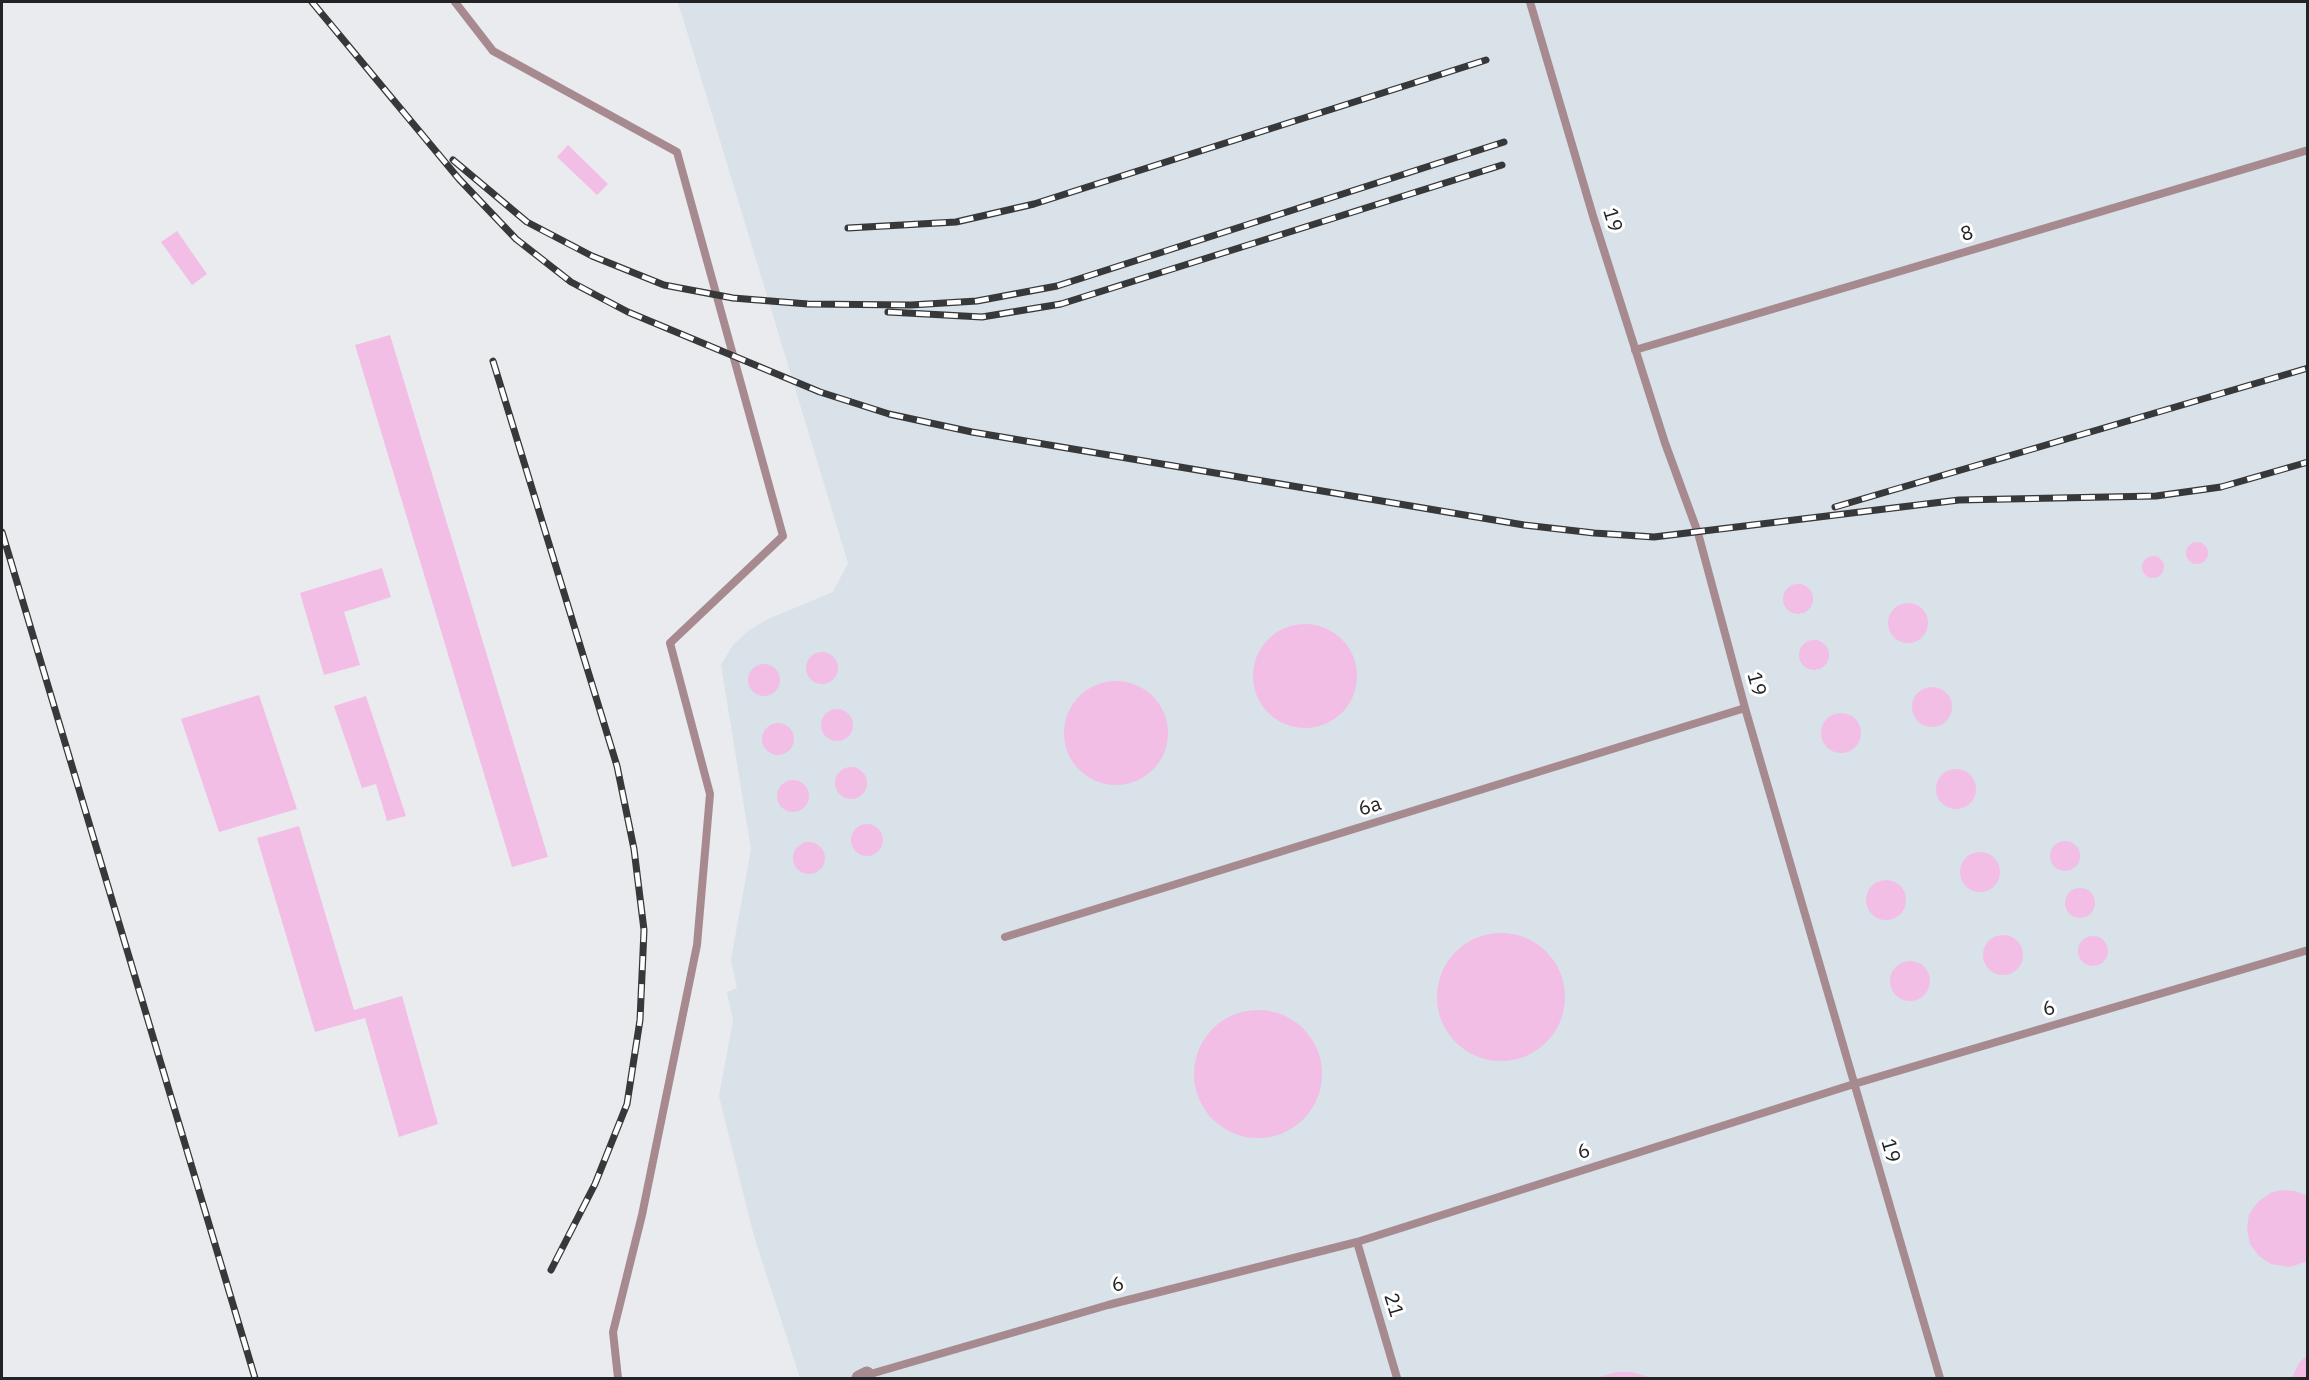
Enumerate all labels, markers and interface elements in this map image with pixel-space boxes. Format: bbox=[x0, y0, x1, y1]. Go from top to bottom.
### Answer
street label: 19 bbox=[1597, 205, 1627, 235]
street label: 8 bbox=[1958, 221, 1976, 247]
street label: 19 bbox=[1741, 669, 1771, 699]
street label: 6a bbox=[1356, 792, 1384, 822]
street label: 6 bbox=[2040, 996, 2058, 1022]
street label: 19 bbox=[1875, 1136, 1905, 1166]
street label: 6 bbox=[1575, 1139, 1593, 1165]
street label: 6 bbox=[1109, 1272, 1127, 1298]
street label: 21 bbox=[1378, 1290, 1408, 1320]

